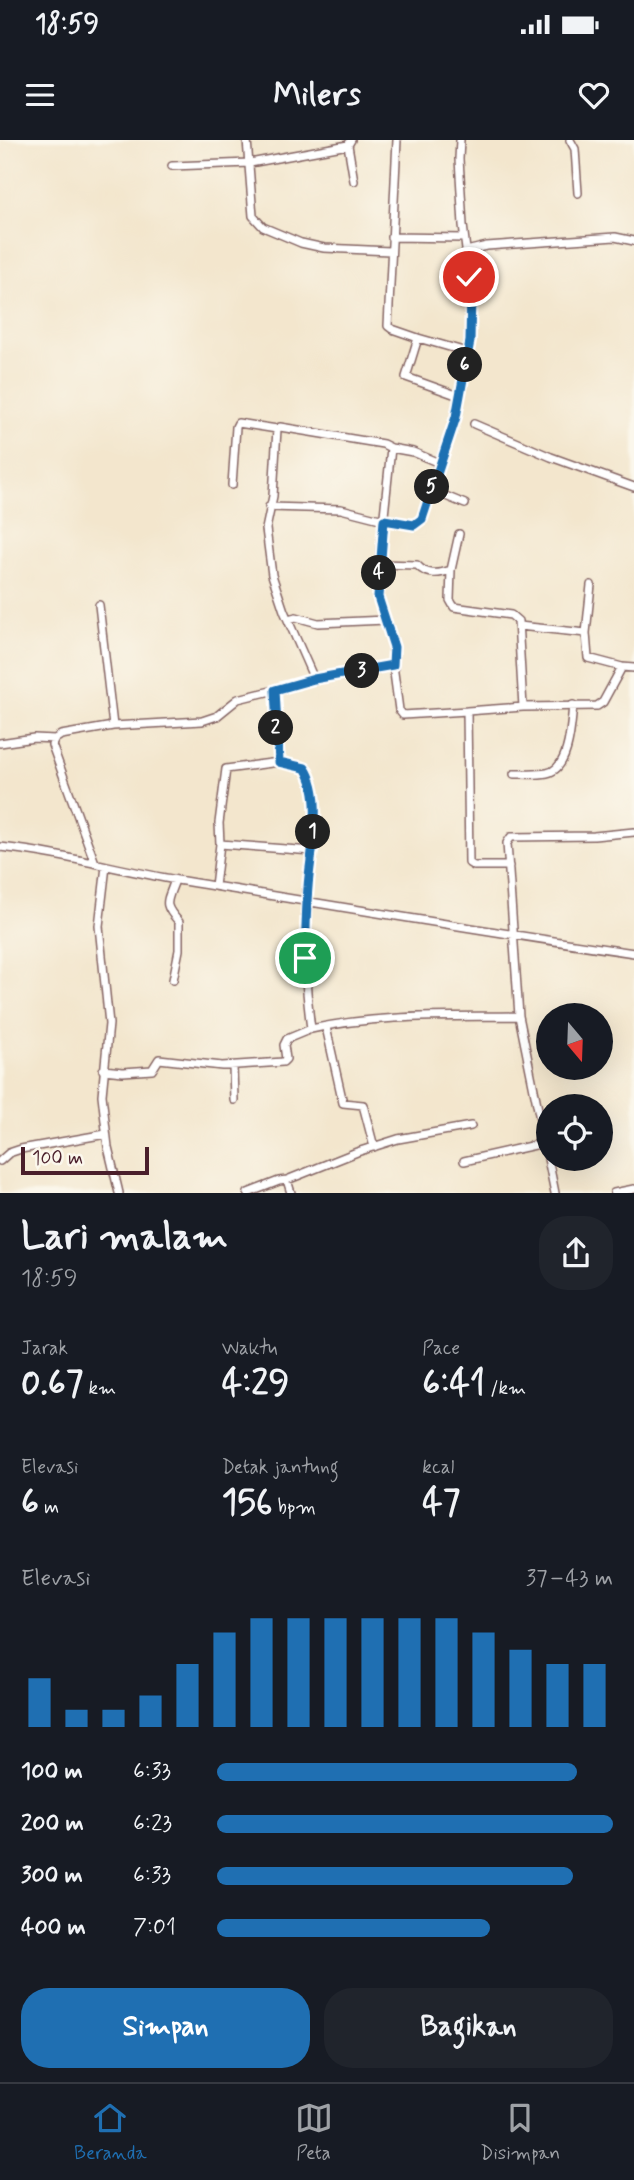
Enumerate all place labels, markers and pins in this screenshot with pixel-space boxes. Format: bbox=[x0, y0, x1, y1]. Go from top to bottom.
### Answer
pin bbox=[439, 247, 499, 307]
pin: 6 bbox=[448, 348, 482, 383]
pin: 5 bbox=[414, 470, 450, 504]
pin: 4 bbox=[362, 556, 396, 590]
pin: 3 bbox=[344, 654, 380, 688]
pin: 2 bbox=[258, 710, 294, 746]
pin: 1 bbox=[296, 814, 330, 850]
pin bbox=[275, 928, 335, 988]

